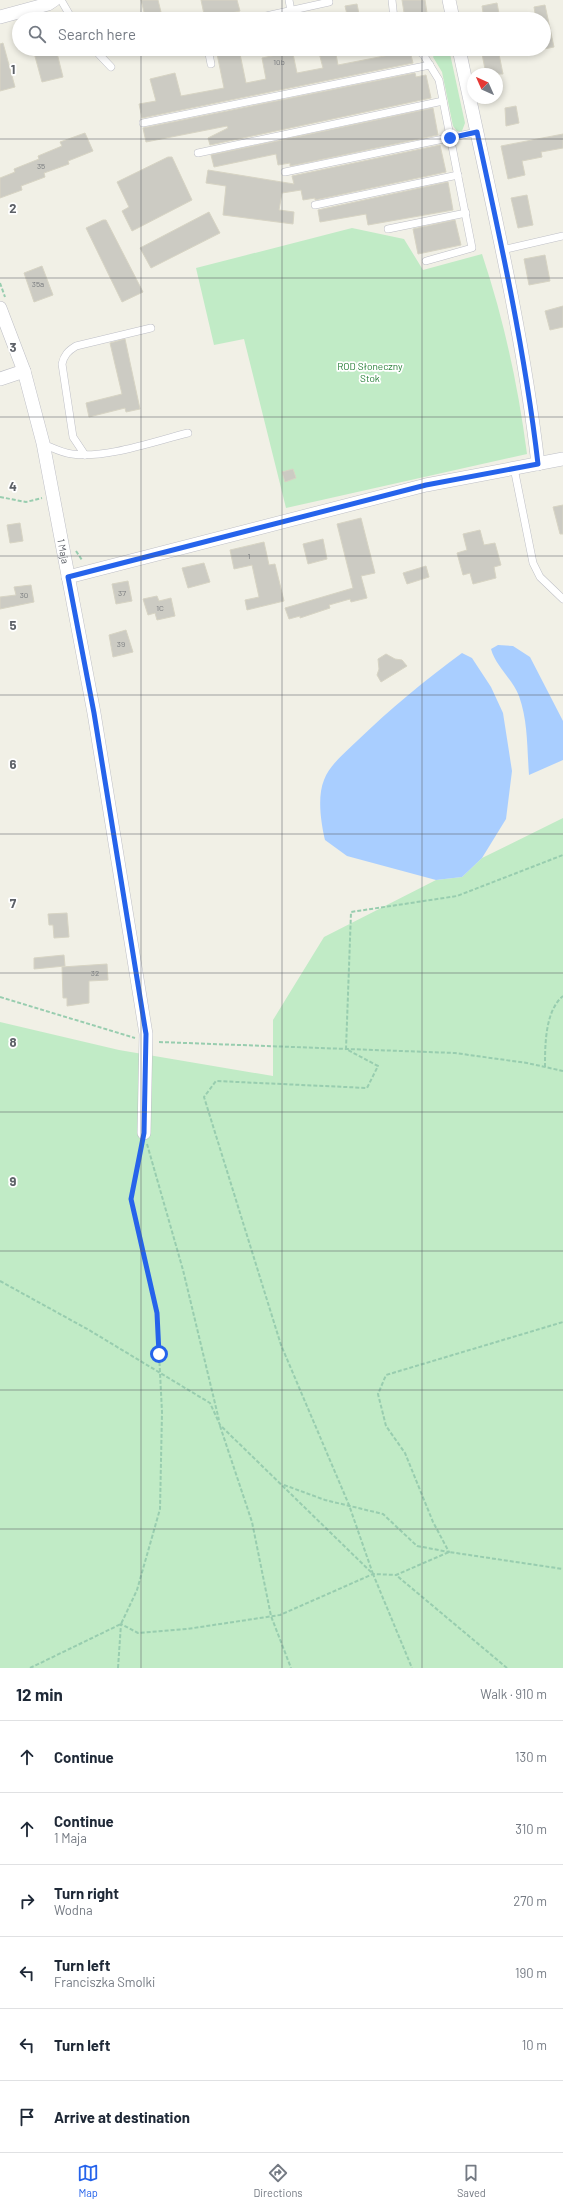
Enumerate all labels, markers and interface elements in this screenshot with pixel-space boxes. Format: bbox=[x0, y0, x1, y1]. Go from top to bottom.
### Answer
search box bbox=[12, 12, 551, 56]
icon: search bbox=[26, 23, 48, 45]
text: Search here bbox=[58, 25, 136, 43]
house number: 10b bbox=[273, 57, 285, 67]
text: 1 bbox=[11, 61, 15, 77]
north arrow bbox=[467, 68, 503, 104]
route end bbox=[441, 129, 459, 147]
house number: 35 bbox=[37, 161, 45, 171]
text: 2 bbox=[9, 200, 17, 216]
house number: 35a bbox=[32, 279, 44, 289]
text: 3 bbox=[9, 339, 17, 355]
park label: ROD Słoneczny Stok bbox=[337, 360, 403, 384]
text: 4 bbox=[9, 478, 17, 494]
street label: 1 Maja bbox=[55, 538, 72, 565]
house number: 1 bbox=[248, 551, 251, 561]
house number: 37 bbox=[118, 588, 126, 598]
house number: 30 bbox=[20, 590, 28, 600]
house number: 1C bbox=[156, 603, 164, 613]
text: 5 bbox=[9, 617, 17, 633]
house number: 39 bbox=[117, 639, 125, 649]
text: 6 bbox=[10, 756, 17, 772]
text: 7 bbox=[10, 895, 17, 911]
house number: 32 bbox=[91, 968, 99, 978]
text: 8 bbox=[9, 1034, 17, 1050]
text: 9 bbox=[10, 1173, 17, 1189]
route start bbox=[150, 1345, 168, 1363]
text: 12 min bbox=[16, 1684, 63, 1704]
text: Walk · 910 m bbox=[480, 1686, 547, 1702]
icon: ahead bbox=[16, 1746, 38, 1768]
text: Continue bbox=[54, 1748, 114, 1766]
text: 130 m bbox=[515, 1749, 547, 1765]
text: Continue bbox=[54, 1812, 114, 1830]
icon: ahead bbox=[16, 1818, 38, 1840]
text: 310 m bbox=[515, 1821, 547, 1837]
text: 1 Maja bbox=[54, 1830, 87, 1846]
text: Turn right bbox=[54, 1884, 119, 1902]
icon: right bbox=[16, 1890, 38, 1912]
text: 270 m bbox=[513, 1893, 547, 1909]
text: Wodna bbox=[54, 1902, 93, 1918]
text: Turn left bbox=[54, 1956, 110, 1974]
icon: left bbox=[16, 1962, 38, 1984]
text: 190 m bbox=[515, 1965, 547, 1981]
text: Franciszka Smolki bbox=[54, 1974, 155, 1990]
icon: left bbox=[16, 2034, 38, 2056]
text: Turn left bbox=[54, 2036, 110, 2054]
text: 10 m bbox=[522, 2037, 547, 2053]
icon: arrive bbox=[16, 2106, 38, 2128]
text: Arrive at destination bbox=[54, 2108, 190, 2126]
tab: Map bbox=[77, 2162, 99, 2199]
tab: Directions bbox=[253, 2162, 303, 2199]
tab: Saved bbox=[457, 2162, 486, 2199]

